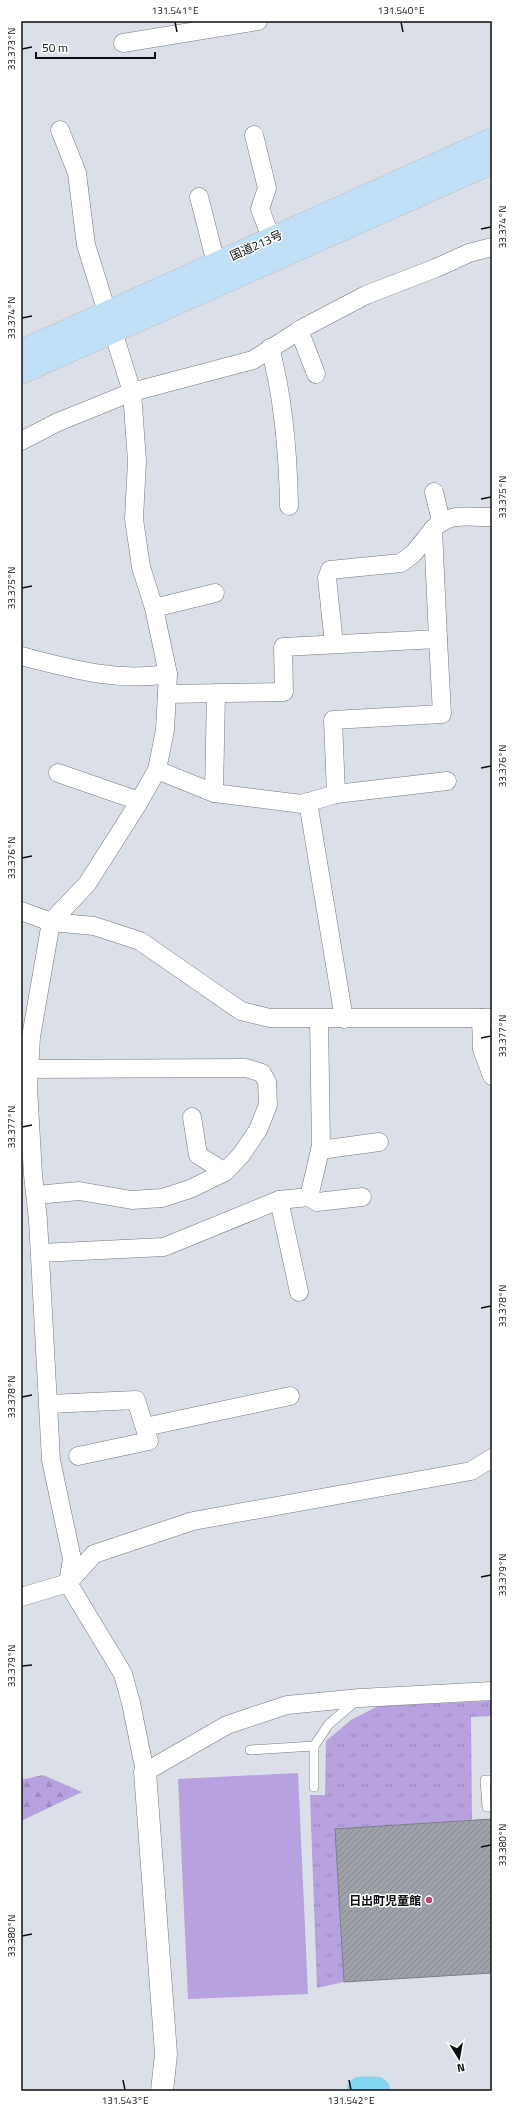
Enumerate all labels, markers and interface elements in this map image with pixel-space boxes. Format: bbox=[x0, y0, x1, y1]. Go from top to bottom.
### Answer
text: 131.541°E bbox=[152, 3, 199, 18]
text: 131.540°E bbox=[378, 3, 425, 18]
text: 33.373°N bbox=[4, 28, 19, 70]
scale bar bbox=[36, 34, 155, 60]
text: 50 m bbox=[42, 38, 68, 57]
text: 33.374°N bbox=[495, 206, 510, 248]
street label: 国道213号 bbox=[226, 225, 286, 265]
text: 33.374°N bbox=[4, 297, 19, 339]
text: 33.375°N bbox=[495, 476, 510, 518]
text: 33.375°N bbox=[4, 567, 19, 609]
text: 33.376°N bbox=[495, 745, 510, 787]
text: 33.376°N bbox=[4, 837, 19, 879]
text: 33.377°N bbox=[495, 1015, 510, 1057]
text: 33.377°N bbox=[4, 1106, 19, 1148]
text: 33.378°N bbox=[495, 1285, 510, 1327]
text: 33.378°N bbox=[4, 1376, 19, 1418]
text: 33.379°N bbox=[495, 1554, 510, 1596]
text: 33.379°N bbox=[4, 1645, 19, 1687]
text: 33.380°N bbox=[495, 1824, 510, 1866]
place label: 日出町児童館 bbox=[349, 1891, 421, 1910]
marker: 日出町児童館 bbox=[424, 1895, 434, 1905]
text: 33.380°N bbox=[4, 1915, 19, 1957]
north arrow bbox=[439, 2038, 479, 2078]
text: N bbox=[456, 2059, 466, 2076]
text: 131.543°E bbox=[102, 2093, 149, 2108]
text: 131.542°E bbox=[328, 2093, 375, 2108]

